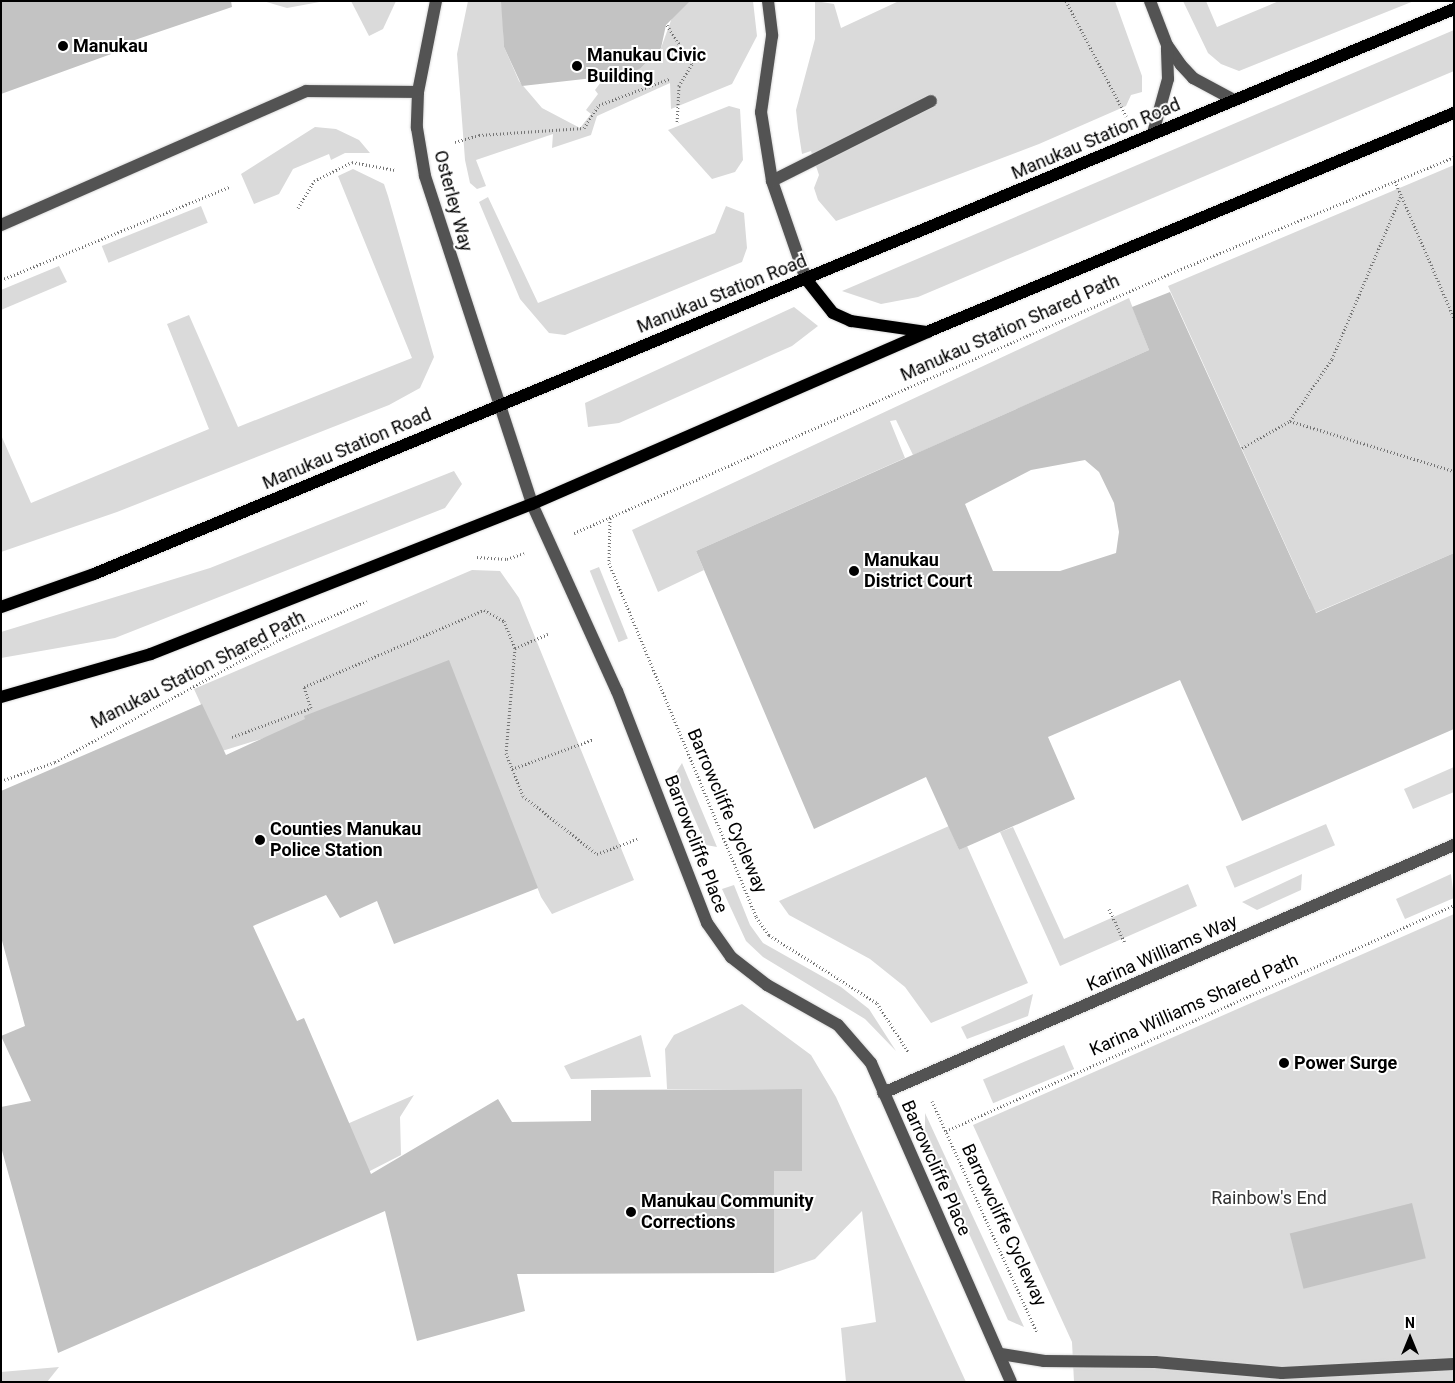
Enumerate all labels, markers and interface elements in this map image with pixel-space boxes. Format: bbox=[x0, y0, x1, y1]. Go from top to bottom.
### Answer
place label: Manukau bbox=[73, 35, 148, 57]
marker: Manukau bbox=[57, 40, 69, 52]
place label: Manukau Civic Building bbox=[587, 45, 706, 88]
marker: Manukau Civic Building bbox=[571, 60, 583, 72]
street label: Manukau Station Road bbox=[1008, 94, 1184, 184]
street label: Osterley Way bbox=[429, 148, 477, 254]
street label: Manukau Station Road bbox=[634, 250, 810, 338]
street label: Manukau Station Shared Path bbox=[897, 270, 1123, 386]
street label: Manukau Station Road bbox=[259, 404, 435, 494]
place label: Manukau District Court bbox=[864, 550, 972, 592]
marker: Manukau District Court bbox=[848, 565, 860, 577]
street label: Manukau Station Shared Path bbox=[87, 607, 309, 733]
street label: Barrowcliffe Cycleway bbox=[683, 726, 771, 896]
street label: Barrowcliffe Place bbox=[660, 772, 732, 916]
place label: Counties Manukau Police Station bbox=[270, 819, 421, 862]
marker: Counties Manukau Police Station bbox=[254, 834, 266, 846]
street label: Karina Williams Way bbox=[1083, 910, 1241, 996]
street label: Karina Williams Shared Path bbox=[1086, 949, 1302, 1061]
place label: Power Surge bbox=[1294, 1052, 1397, 1074]
marker: Power Surge bbox=[1278, 1057, 1290, 1069]
street label: Barrowcliffe Place bbox=[896, 1097, 976, 1239]
street label: Barrowcliffe Cycleway bbox=[957, 1140, 1051, 1310]
park label: Rainbow's End bbox=[1211, 1187, 1327, 1209]
place label: Manukau Community Corrections bbox=[641, 1191, 814, 1234]
marker: Manukau Community Corrections bbox=[625, 1206, 637, 1218]
north arrow bbox=[1385, 1313, 1435, 1363]
text: N bbox=[1405, 1315, 1415, 1331]

